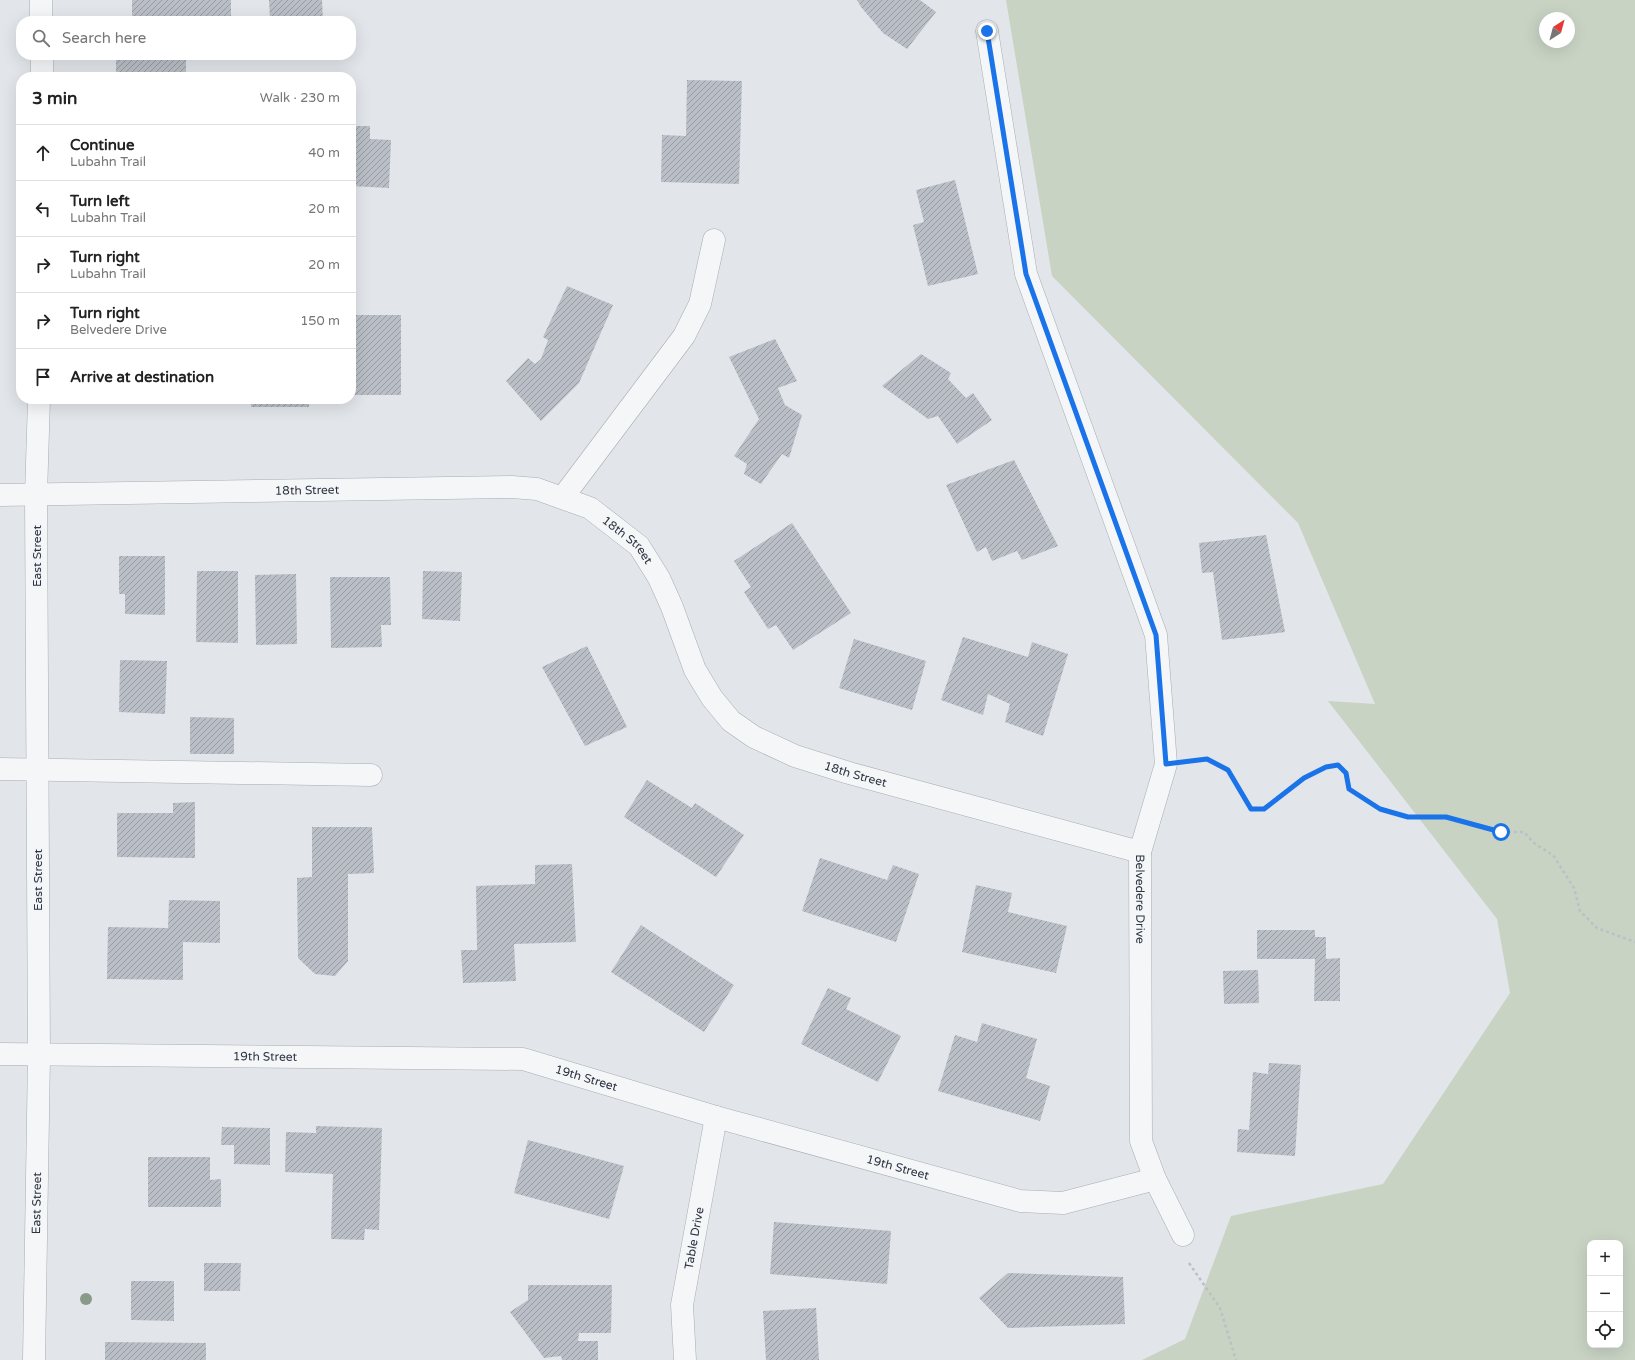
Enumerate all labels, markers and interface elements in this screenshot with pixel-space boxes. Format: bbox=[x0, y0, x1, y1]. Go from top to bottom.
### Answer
north arrow bbox=[1539, 12, 1575, 48]
search box bbox=[16, 16, 356, 60]
route end bbox=[978, 22, 996, 40]
icon: search bbox=[30, 27, 52, 49]
text: Search here bbox=[62, 29, 146, 47]
text: 3 min bbox=[32, 88, 77, 109]
text: Walk · 230 m bbox=[260, 90, 340, 106]
text: Continue bbox=[70, 136, 134, 154]
icon: ahead bbox=[32, 142, 54, 164]
text: 40 m bbox=[308, 145, 340, 161]
text: Lubahn Trail bbox=[70, 154, 146, 170]
text: Turn left bbox=[70, 192, 130, 210]
icon: left bbox=[32, 198, 54, 220]
text: 20 m bbox=[308, 201, 340, 217]
text: Lubahn Trail bbox=[70, 210, 146, 226]
text: Turn right bbox=[70, 248, 140, 266]
icon: right bbox=[32, 254, 54, 276]
text: 20 m bbox=[308, 257, 340, 273]
text: Lubahn Trail bbox=[70, 266, 146, 282]
text: Turn right bbox=[70, 304, 140, 322]
icon: right bbox=[32, 310, 54, 332]
text: 150 m bbox=[300, 313, 340, 329]
text: Belvedere Drive bbox=[70, 322, 167, 338]
icon: arrive bbox=[32, 366, 54, 388]
text: Arrive at destination bbox=[70, 368, 214, 386]
street label: 18th Street bbox=[275, 483, 340, 498]
street label: 18th Street bbox=[599, 513, 656, 567]
street label: East Street bbox=[30, 525, 44, 587]
street label: 18th Street bbox=[822, 759, 889, 790]
route start bbox=[1492, 823, 1510, 841]
street label: East Street bbox=[31, 849, 45, 911]
street label: Belvedere Drive bbox=[1133, 854, 1147, 944]
street label: 19th Street bbox=[233, 1049, 298, 1064]
street label: 19th Street bbox=[553, 1062, 619, 1094]
street label: 19th Street bbox=[865, 1152, 931, 1183]
street label: East Street bbox=[29, 1171, 44, 1234]
street label: Table Drive bbox=[682, 1206, 707, 1271]
map controls bbox=[1587, 1240, 1623, 1348]
button: + bbox=[1587, 1240, 1623, 1276]
button: − bbox=[1587, 1276, 1623, 1312]
button: locate bbox=[1587, 1312, 1623, 1348]

